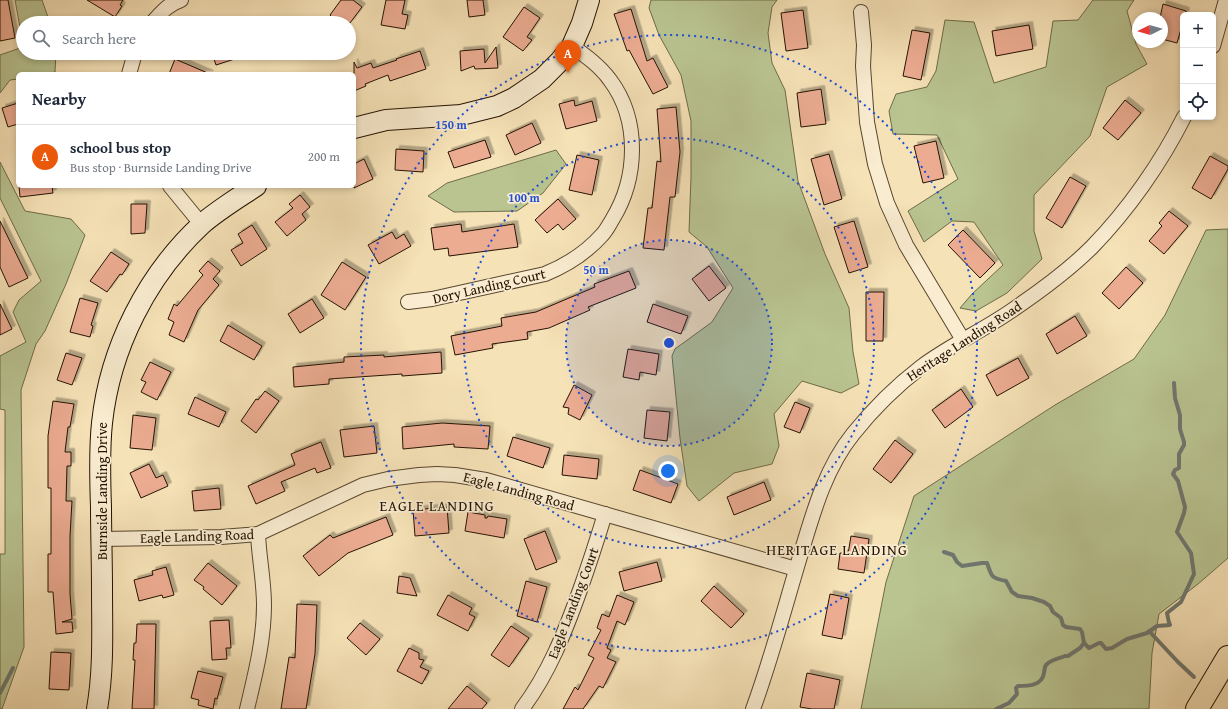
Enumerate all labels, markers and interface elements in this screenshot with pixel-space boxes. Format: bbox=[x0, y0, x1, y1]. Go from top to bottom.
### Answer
north arrow bbox=[1132, 12, 1168, 48]
map controls bbox=[1180, 12, 1216, 120]
button: + bbox=[1180, 12, 1216, 48]
search box bbox=[16, 16, 356, 60]
icon: search bbox=[30, 27, 52, 49]
text: Search here bbox=[62, 28, 136, 49]
pin: A bbox=[555, 40, 581, 73]
button: − bbox=[1180, 48, 1216, 84]
button: locate bbox=[1180, 84, 1216, 120]
text: Nearby bbox=[32, 86, 86, 111]
text: 150 m bbox=[435, 116, 468, 133]
text: school bus stop bbox=[70, 137, 171, 158]
text: A bbox=[41, 147, 49, 166]
text: 200 m bbox=[308, 147, 340, 166]
text: Bus stop · Burnside Landing Drive bbox=[70, 158, 252, 177]
text: 100 m bbox=[508, 189, 541, 206]
text: 50 m bbox=[583, 261, 609, 278]
street label: Dory Landing Court bbox=[431, 263, 547, 309]
street label: Heritage Landing Road bbox=[903, 296, 1026, 386]
centre of rings bbox=[662, 336, 676, 350]
street label: Burnside Landing Drive bbox=[92, 422, 112, 560]
your location bbox=[658, 461, 678, 481]
street label: Eagle Landing Road bbox=[461, 467, 577, 516]
district label: EAGLE LANDING bbox=[379, 495, 495, 516]
street label: Eagle Landing Road bbox=[140, 524, 255, 548]
district label: HERITAGE LANDING bbox=[766, 539, 908, 560]
street label: Eagle Landing Court bbox=[543, 544, 603, 662]

